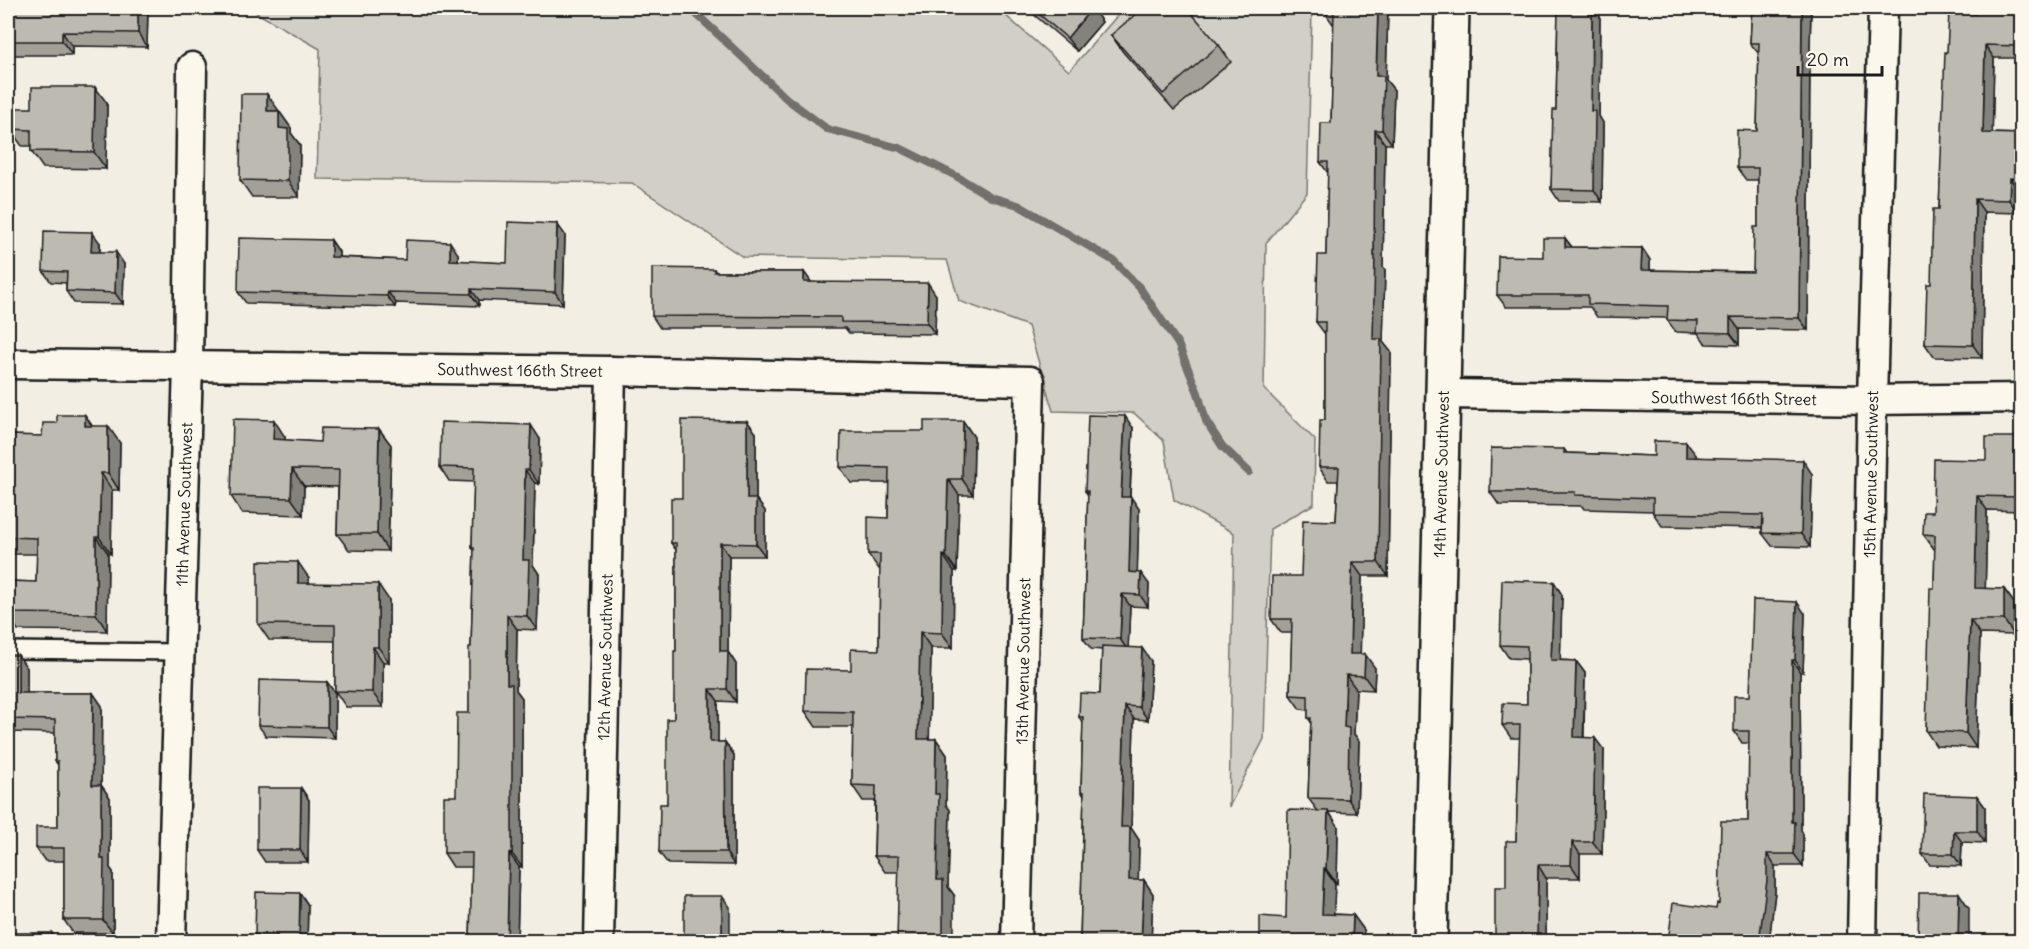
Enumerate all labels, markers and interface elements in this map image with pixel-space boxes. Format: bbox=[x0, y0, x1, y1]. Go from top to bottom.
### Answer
scale bar bbox=[1798, 39, 1882, 77]
text: 20 m bbox=[1807, 48, 1849, 71]
street label: Southwest 166th Street bbox=[437, 359, 603, 381]
street label: Southwest 166th Street bbox=[1651, 387, 1817, 409]
street label: 14th Avenue Southwest bbox=[1429, 390, 1453, 558]
street label: 15th Avenue Southwest bbox=[1859, 390, 1882, 558]
street label: 11th Avenue Southwest bbox=[171, 421, 196, 587]
street label: 12th Avenue Southwest bbox=[593, 573, 617, 741]
street label: 13th Avenue Southwest bbox=[1012, 577, 1034, 745]

